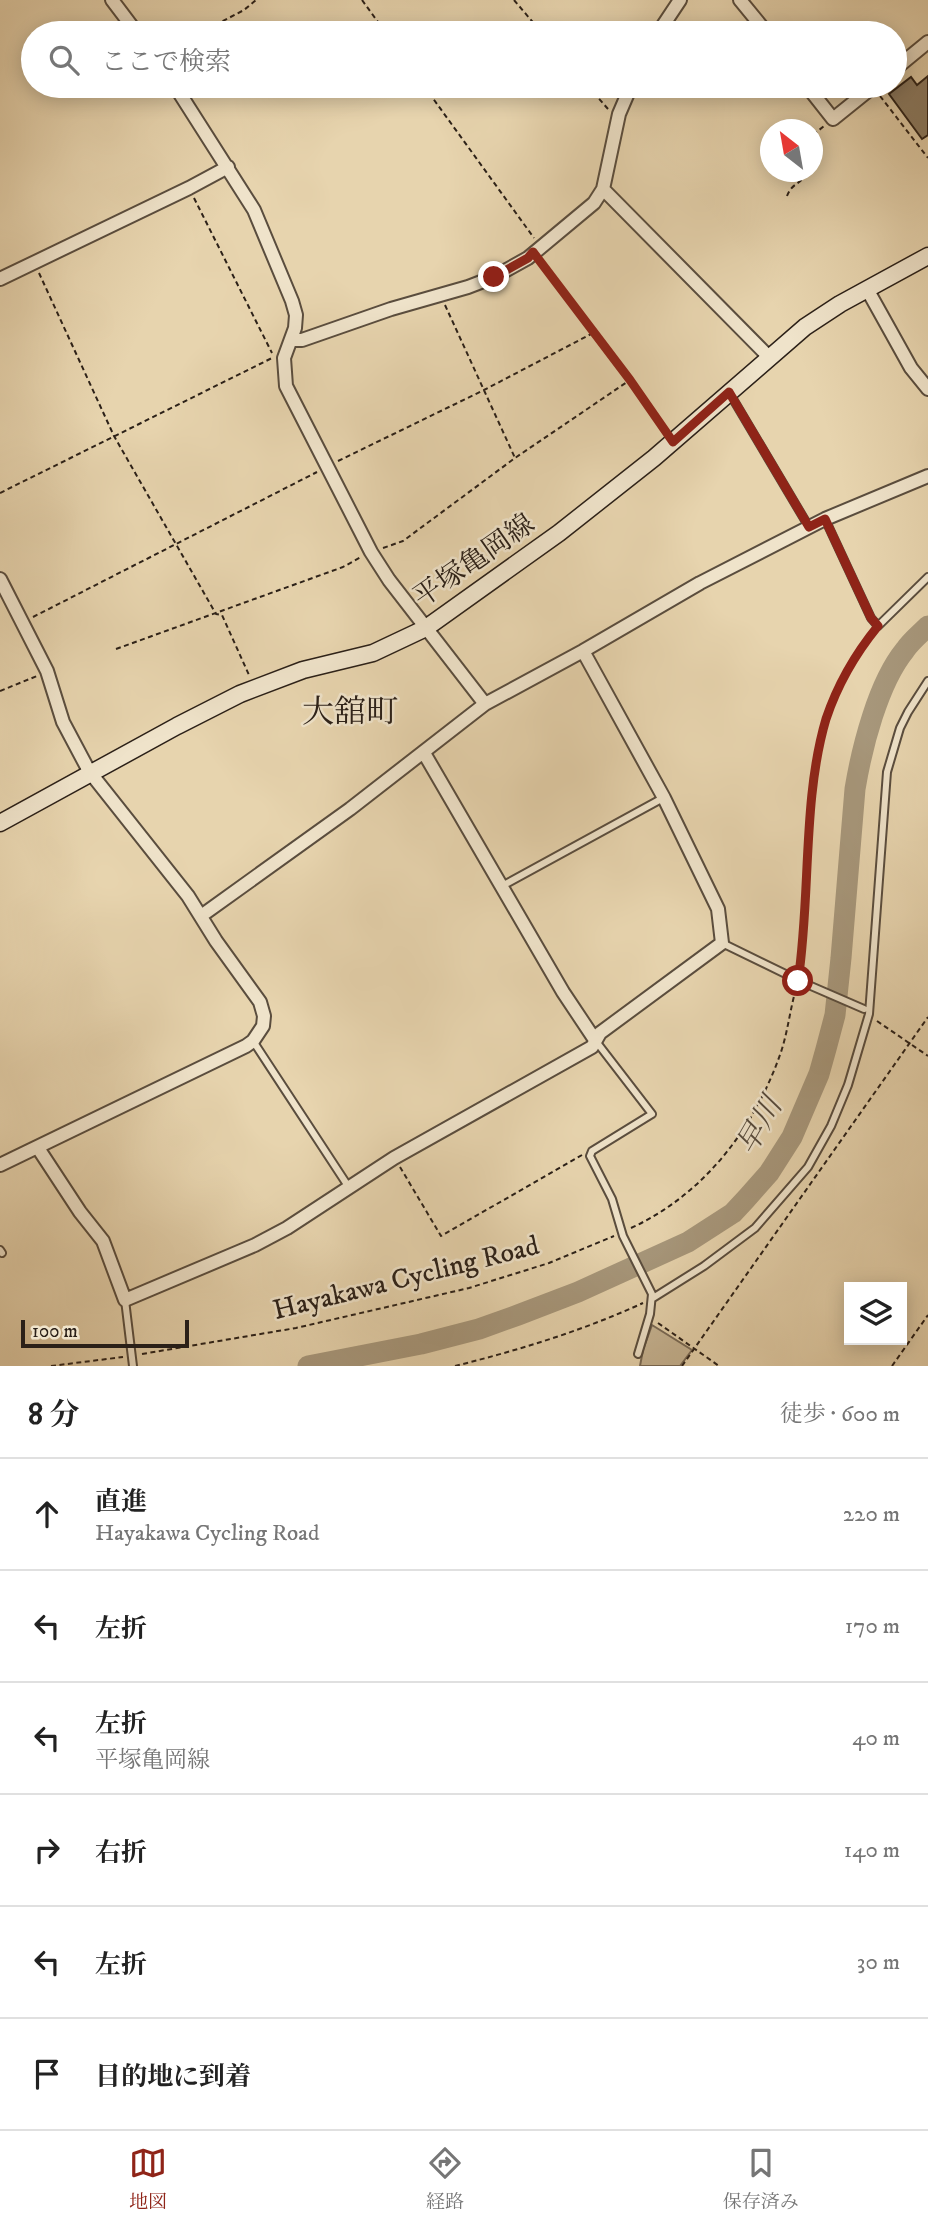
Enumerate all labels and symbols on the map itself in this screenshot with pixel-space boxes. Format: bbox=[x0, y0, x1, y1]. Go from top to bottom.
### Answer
north arrow bbox=[760, 119, 823, 182]
route end bbox=[478, 261, 509, 292]
street label: 平塚亀岡線 bbox=[407, 507, 541, 615]
district label: 大舘町 bbox=[302, 693, 398, 733]
route start bbox=[782, 965, 813, 996]
water label: 早川 bbox=[729, 1088, 793, 1161]
street label: Hayakawa Cycling Road bbox=[269, 1228, 543, 1328]
scale bar bbox=[21, 1317, 189, 1349]

